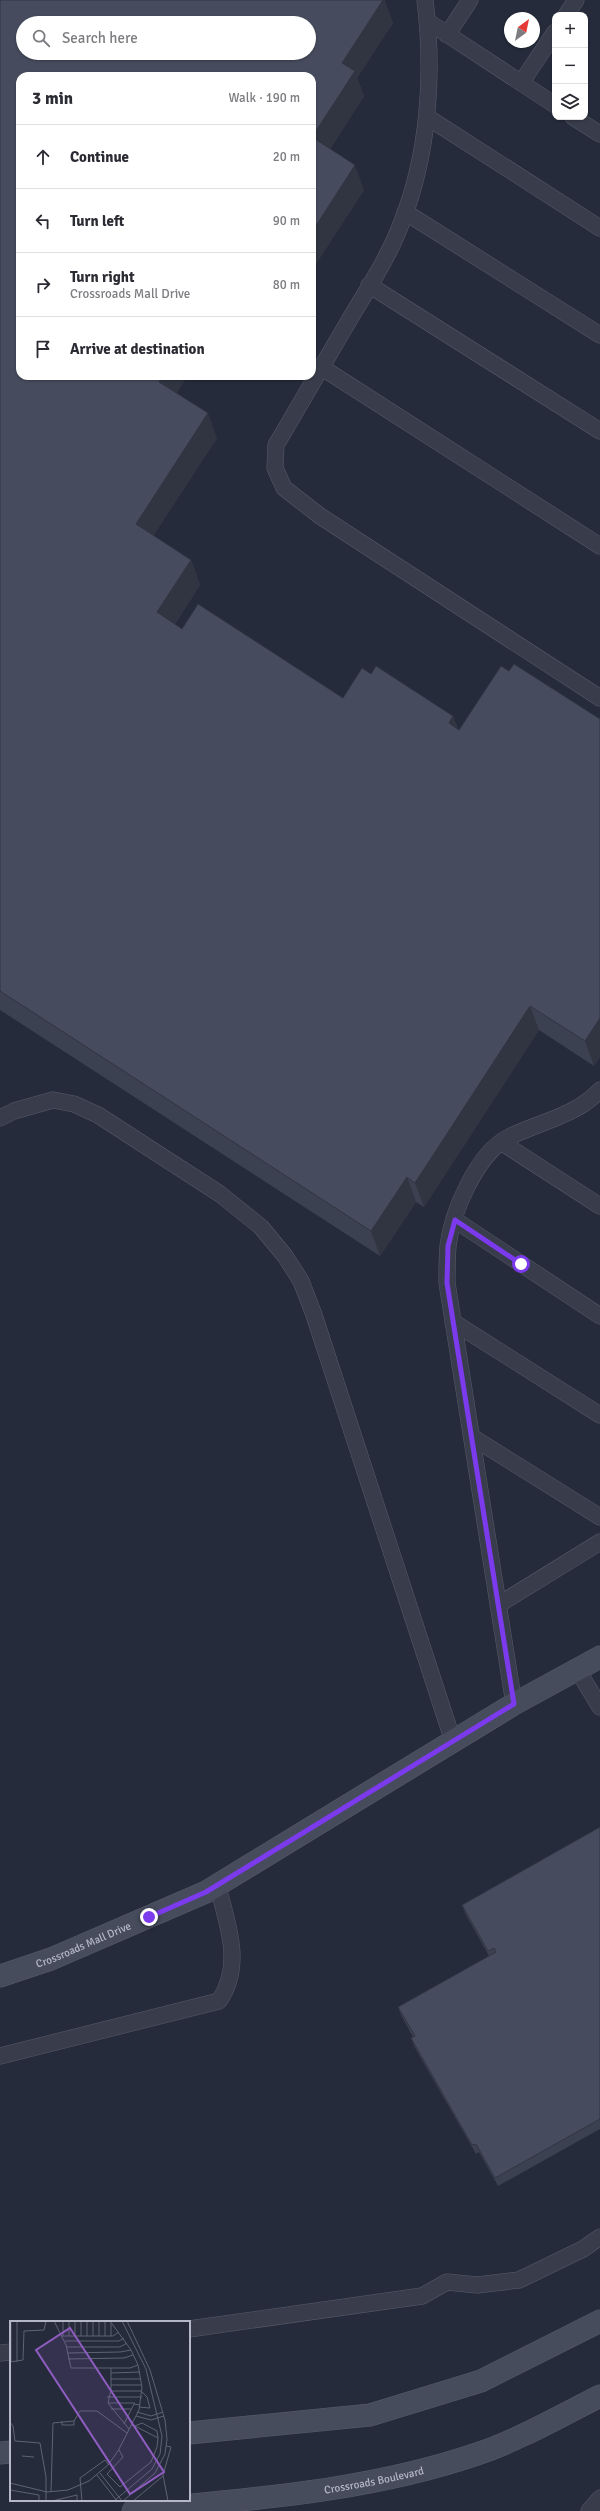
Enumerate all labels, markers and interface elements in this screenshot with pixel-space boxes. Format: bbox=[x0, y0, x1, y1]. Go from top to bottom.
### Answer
north arrow bbox=[504, 12, 540, 48]
map controls bbox=[552, 12, 588, 120]
button: + bbox=[552, 12, 588, 48]
search box bbox=[16, 16, 316, 60]
icon: search bbox=[30, 27, 52, 49]
text: Search here bbox=[62, 29, 138, 47]
button: − bbox=[552, 48, 588, 84]
button: layers bbox=[552, 84, 588, 120]
text: 3 min bbox=[32, 88, 73, 109]
text: Walk · 190 m bbox=[229, 90, 300, 106]
icon: ahead bbox=[32, 146, 54, 168]
text: Continue bbox=[70, 148, 129, 166]
text: 20 m bbox=[273, 149, 300, 165]
icon: left bbox=[32, 210, 54, 232]
text: Turn left bbox=[70, 212, 124, 230]
text: 90 m bbox=[273, 213, 300, 229]
text: Turn right bbox=[70, 268, 135, 286]
icon: right bbox=[32, 274, 54, 296]
text: 80 m bbox=[273, 277, 300, 293]
text: Crossroads Mall Drive bbox=[70, 286, 190, 302]
icon: arrive bbox=[32, 338, 54, 360]
text: Arrive at destination bbox=[70, 340, 205, 358]
route start bbox=[512, 1255, 530, 1273]
route end bbox=[140, 1908, 158, 1926]
street label: Crossroads Mall Drive bbox=[34, 1919, 133, 1970]
inset map bbox=[10, 2321, 190, 2501]
street label: Crossroads Boulevard bbox=[323, 2464, 425, 2496]

